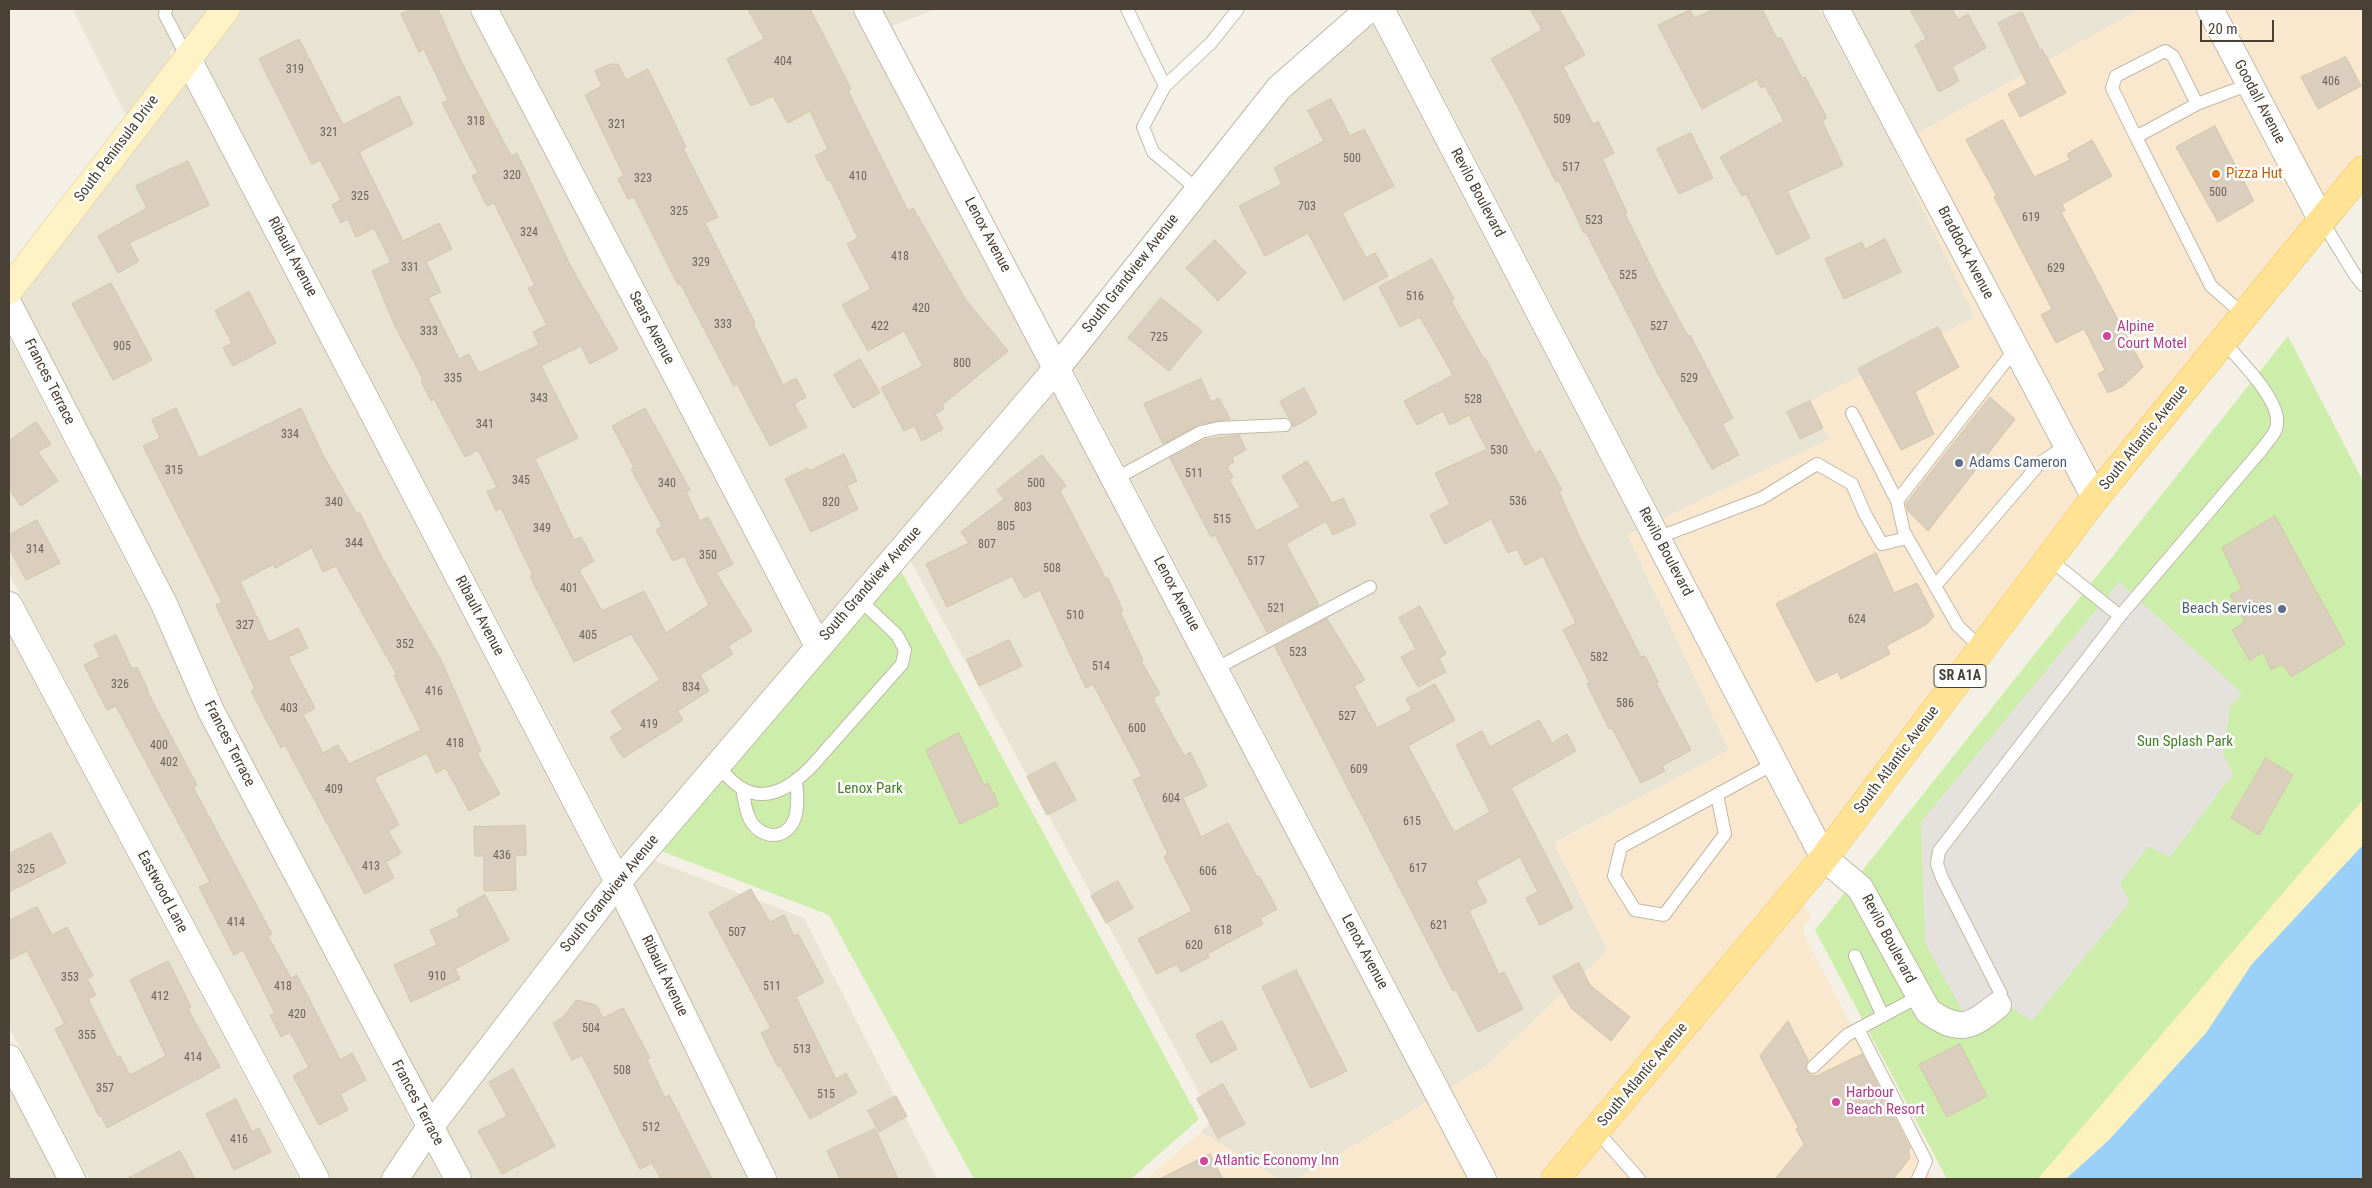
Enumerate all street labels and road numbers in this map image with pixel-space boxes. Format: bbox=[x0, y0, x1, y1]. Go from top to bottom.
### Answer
street label: Goodall Avenue bbox=[2229, 57, 2289, 147]
street label: South Peninsula Drive bbox=[71, 92, 163, 206]
street label: Revilo Boulevard bbox=[1446, 146, 1508, 240]
street label: Lenox Avenue bbox=[960, 195, 1014, 275]
street label: Braddock Avenue bbox=[1933, 204, 1997, 302]
street label: South Grandview Avenue bbox=[1079, 211, 1183, 337]
street label: Ribault Avenue bbox=[263, 214, 321, 300]
street label: Sears Avenue bbox=[624, 288, 678, 368]
street label: Frances Terrace bbox=[20, 336, 78, 428]
street label: South Atlantic Avenue bbox=[2096, 382, 2192, 494]
street label: Revilo Boulevard bbox=[1634, 505, 1696, 599]
street label: South Grandview Avenue bbox=[816, 523, 926, 645]
street label: Lenox Avenue bbox=[1149, 554, 1203, 634]
street label: Ribault Avenue bbox=[450, 573, 508, 659]
road number: SR A1A bbox=[1934, 664, 1986, 688]
street label: Frances Terrace bbox=[200, 698, 258, 790]
street label: South Atlantic Avenue bbox=[1851, 703, 1943, 817]
street label: South Grandview Avenue bbox=[557, 832, 663, 956]
street label: Eastwood Lane bbox=[133, 848, 191, 936]
street label: Revilo Boulevard bbox=[1857, 892, 1919, 986]
street label: Lenox Avenue bbox=[1337, 912, 1391, 992]
street label: Ribault Avenue bbox=[637, 933, 691, 1019]
street label: South Atlantic Avenue bbox=[1594, 1019, 1692, 1131]
street label: Frances Terrace bbox=[387, 1057, 447, 1149]

